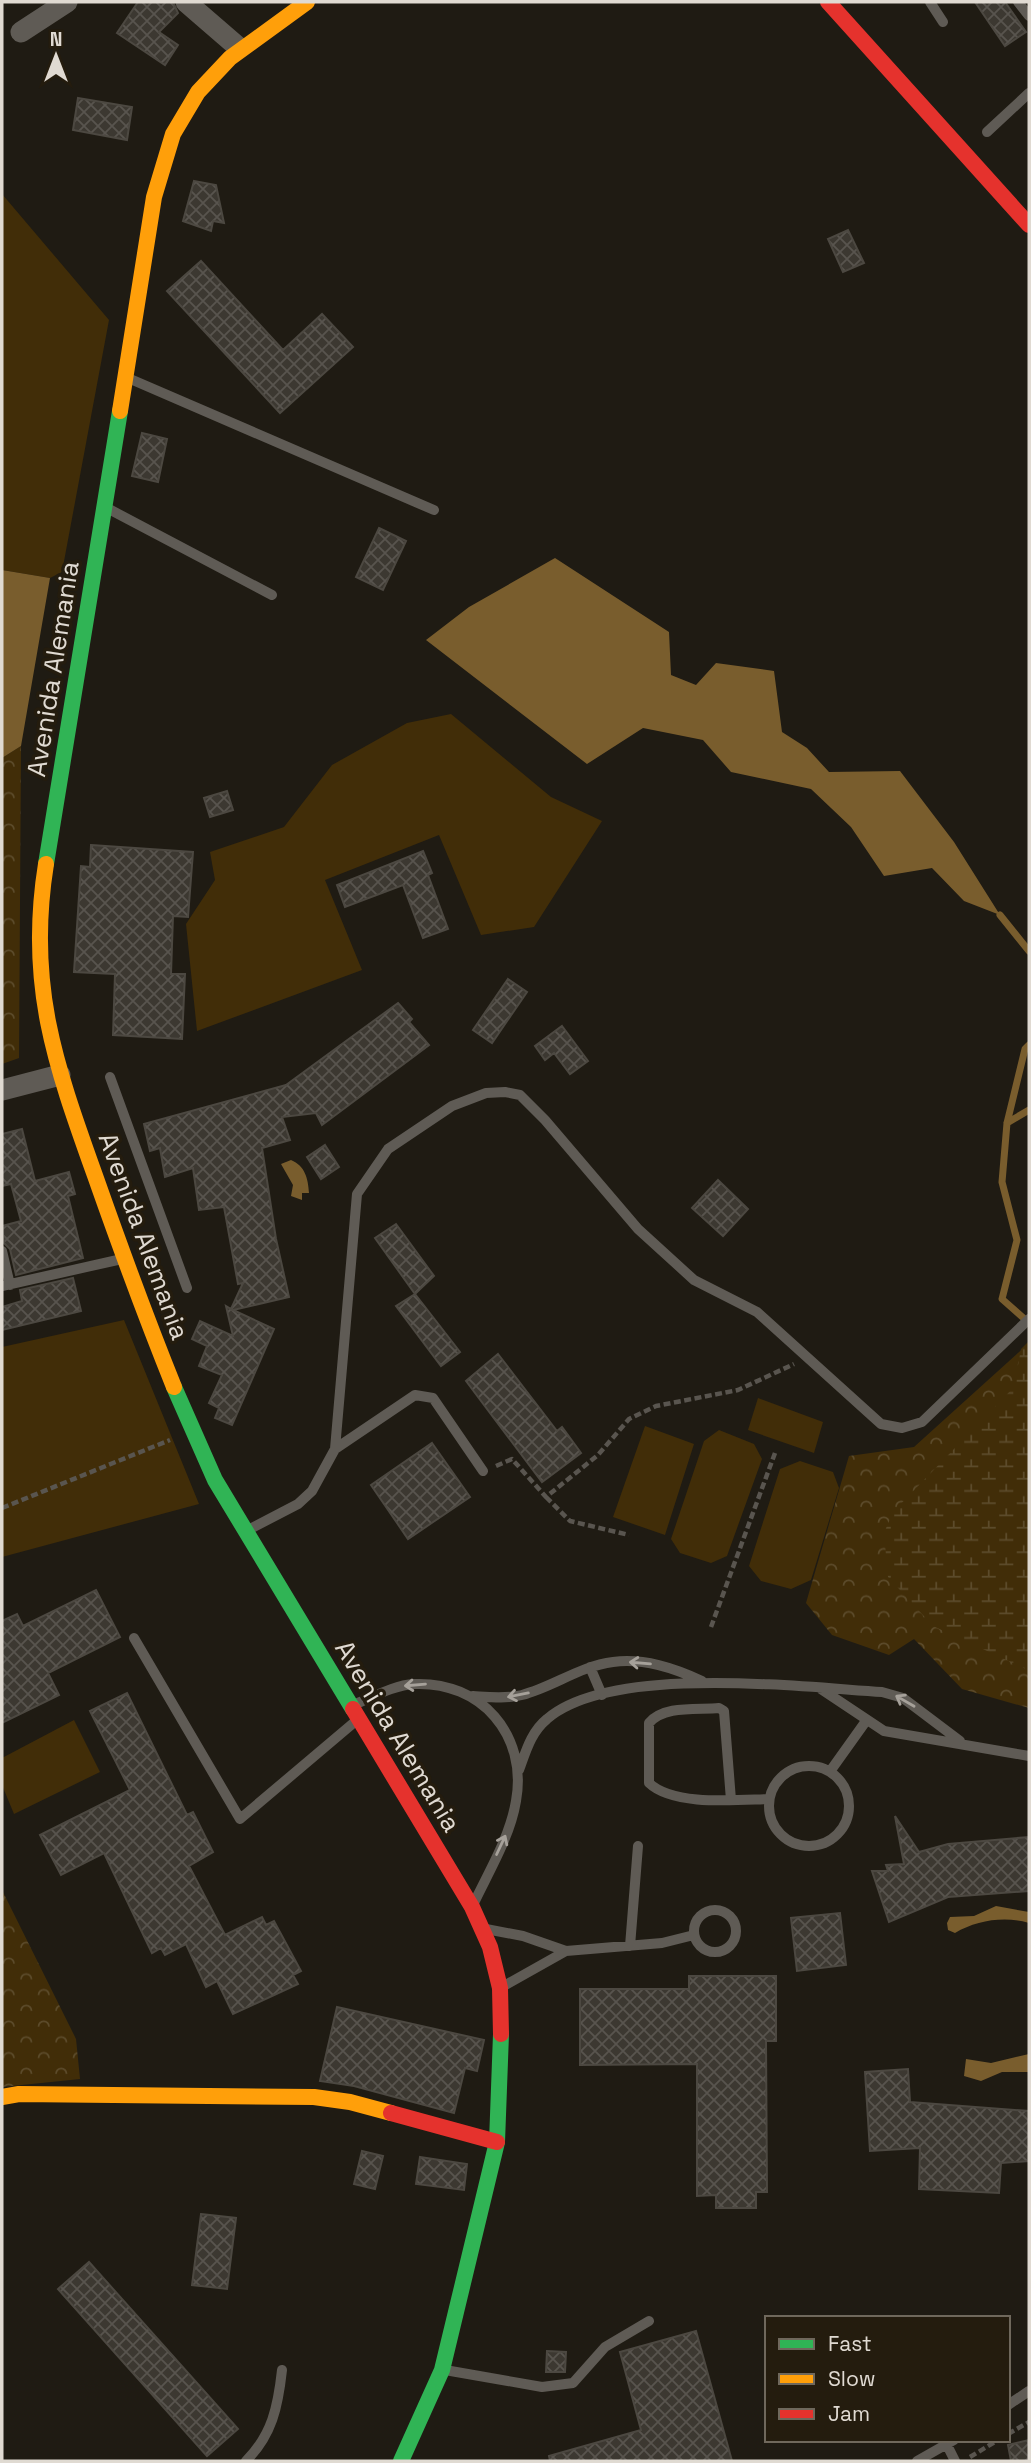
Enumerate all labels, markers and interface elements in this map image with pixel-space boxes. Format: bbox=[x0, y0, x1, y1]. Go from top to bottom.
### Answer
north arrow bbox=[21, 21, 91, 91]
text: N bbox=[50, 27, 62, 52]
street label: Avenida Alemania bbox=[19, 559, 87, 779]
street label: Avenida Alemania bbox=[91, 1128, 197, 1344]
street label: Avenida Alemania bbox=[327, 1634, 469, 1838]
one-way arrow bbox=[629, 1656, 652, 1669]
one-way arrow bbox=[404, 1679, 427, 1692]
one-way arrow bbox=[507, 1688, 530, 1702]
one-way arrow bbox=[895, 1694, 915, 1708]
one-way arrow bbox=[495, 1835, 508, 1856]
legend bbox=[765, 2316, 1010, 2442]
text: Fast bbox=[828, 2330, 872, 2357]
text: Slow bbox=[828, 2365, 876, 2392]
text: Jam bbox=[828, 2400, 870, 2427]

